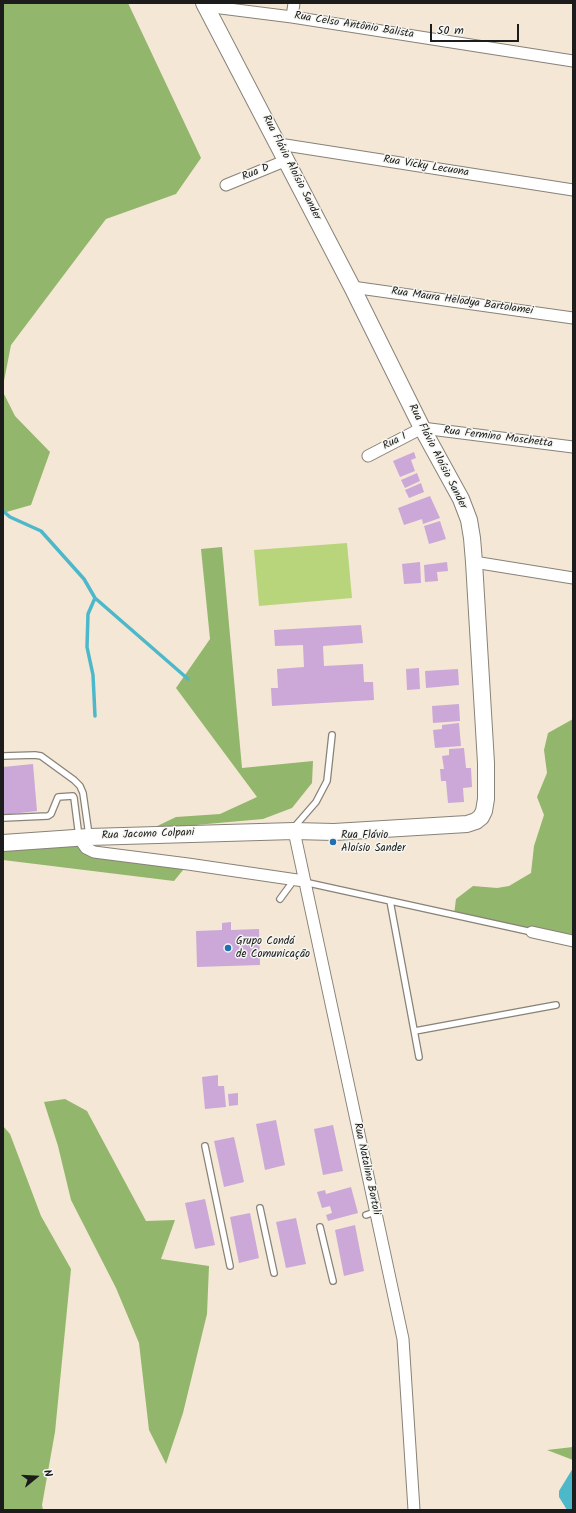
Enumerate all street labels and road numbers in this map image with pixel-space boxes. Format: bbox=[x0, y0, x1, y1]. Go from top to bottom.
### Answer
street label: Rua Celso Antônio Balista bbox=[293, 10, 415, 42]
street label: Rua Flávio Aloísio Sander bbox=[259, 113, 323, 223]
street label: Rua Vicky Lecuona bbox=[382, 154, 470, 180]
street label: Rua D bbox=[240, 162, 272, 184]
street label: Rua Maura Helodya Bartolamei bbox=[390, 286, 534, 318]
street label: Rua Flávio Aloísio Sander bbox=[405, 402, 469, 512]
street label: Rua Fermino Moschetta bbox=[443, 425, 553, 451]
street label: Rua I bbox=[381, 431, 409, 453]
street label: Rua Jacomo Colpani bbox=[101, 827, 195, 843]
street label: Rua Natalino Bortoli bbox=[350, 1122, 382, 1216]

